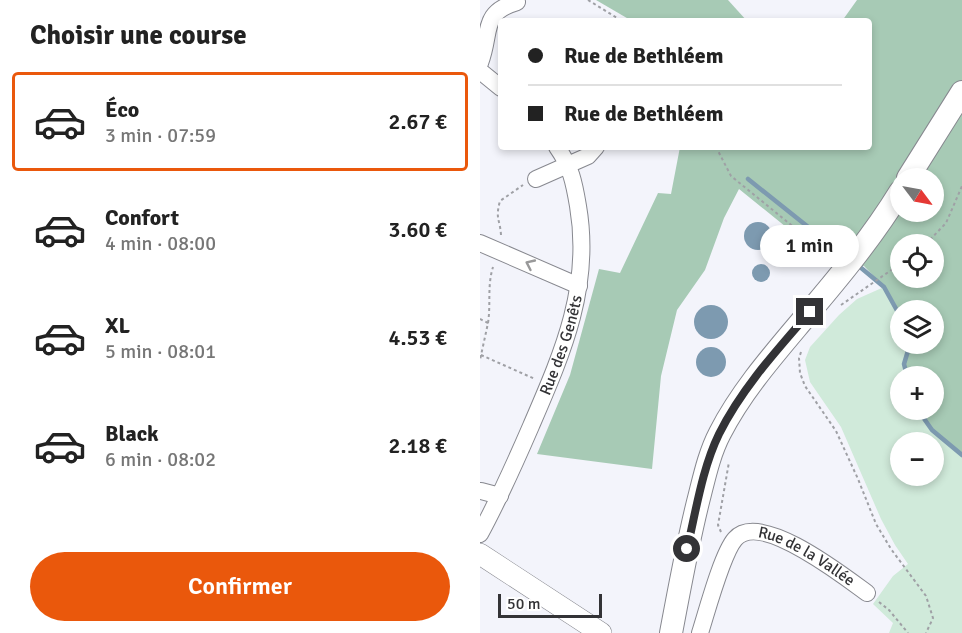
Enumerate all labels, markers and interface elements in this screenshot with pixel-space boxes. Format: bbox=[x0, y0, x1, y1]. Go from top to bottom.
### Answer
text: Choisir une course bbox=[30, 19, 247, 52]
text: Rue de Bethléem bbox=[564, 42, 723, 69]
icon: car bbox=[33, 95, 87, 149]
text: Éco bbox=[105, 96, 139, 123]
text: Rue de Bethléem bbox=[564, 100, 723, 127]
text: 2.67 € bbox=[389, 108, 447, 135]
text: 3 min · 07:59 bbox=[105, 123, 216, 148]
north arrow bbox=[890, 168, 944, 222]
map controls bbox=[890, 168, 944, 486]
icon: car bbox=[33, 203, 87, 257]
text: Confort bbox=[105, 204, 179, 231]
text: 3.60 € bbox=[389, 216, 447, 243]
callout: 1 min bbox=[760, 225, 860, 267]
text: 4 min · 08:00 bbox=[105, 231, 216, 256]
text: 1 min bbox=[786, 233, 833, 258]
button: locate bbox=[890, 234, 944, 288]
one-way arrow bbox=[525, 259, 536, 271]
street label: Rue des Genêts bbox=[535, 294, 587, 398]
route end bbox=[796, 298, 823, 325]
button: layers bbox=[890, 300, 944, 354]
icon: car bbox=[33, 311, 87, 365]
text: XL bbox=[105, 312, 130, 339]
text: 4.53 € bbox=[389, 324, 447, 351]
text: 5 min · 08:01 bbox=[105, 339, 216, 364]
button: + bbox=[890, 366, 944, 420]
icon: car bbox=[33, 419, 87, 473]
text: Black bbox=[105, 420, 159, 447]
text: 2.18 € bbox=[389, 432, 447, 459]
button: − bbox=[890, 432, 944, 486]
text: 6 min · 08:02 bbox=[105, 447, 216, 472]
street label: Rue de la Vallée bbox=[756, 522, 859, 591]
route start bbox=[673, 535, 700, 562]
button: Confirmer bbox=[30, 552, 450, 621]
scale bar bbox=[498, 591, 602, 618]
text: 50 m bbox=[507, 594, 541, 614]

